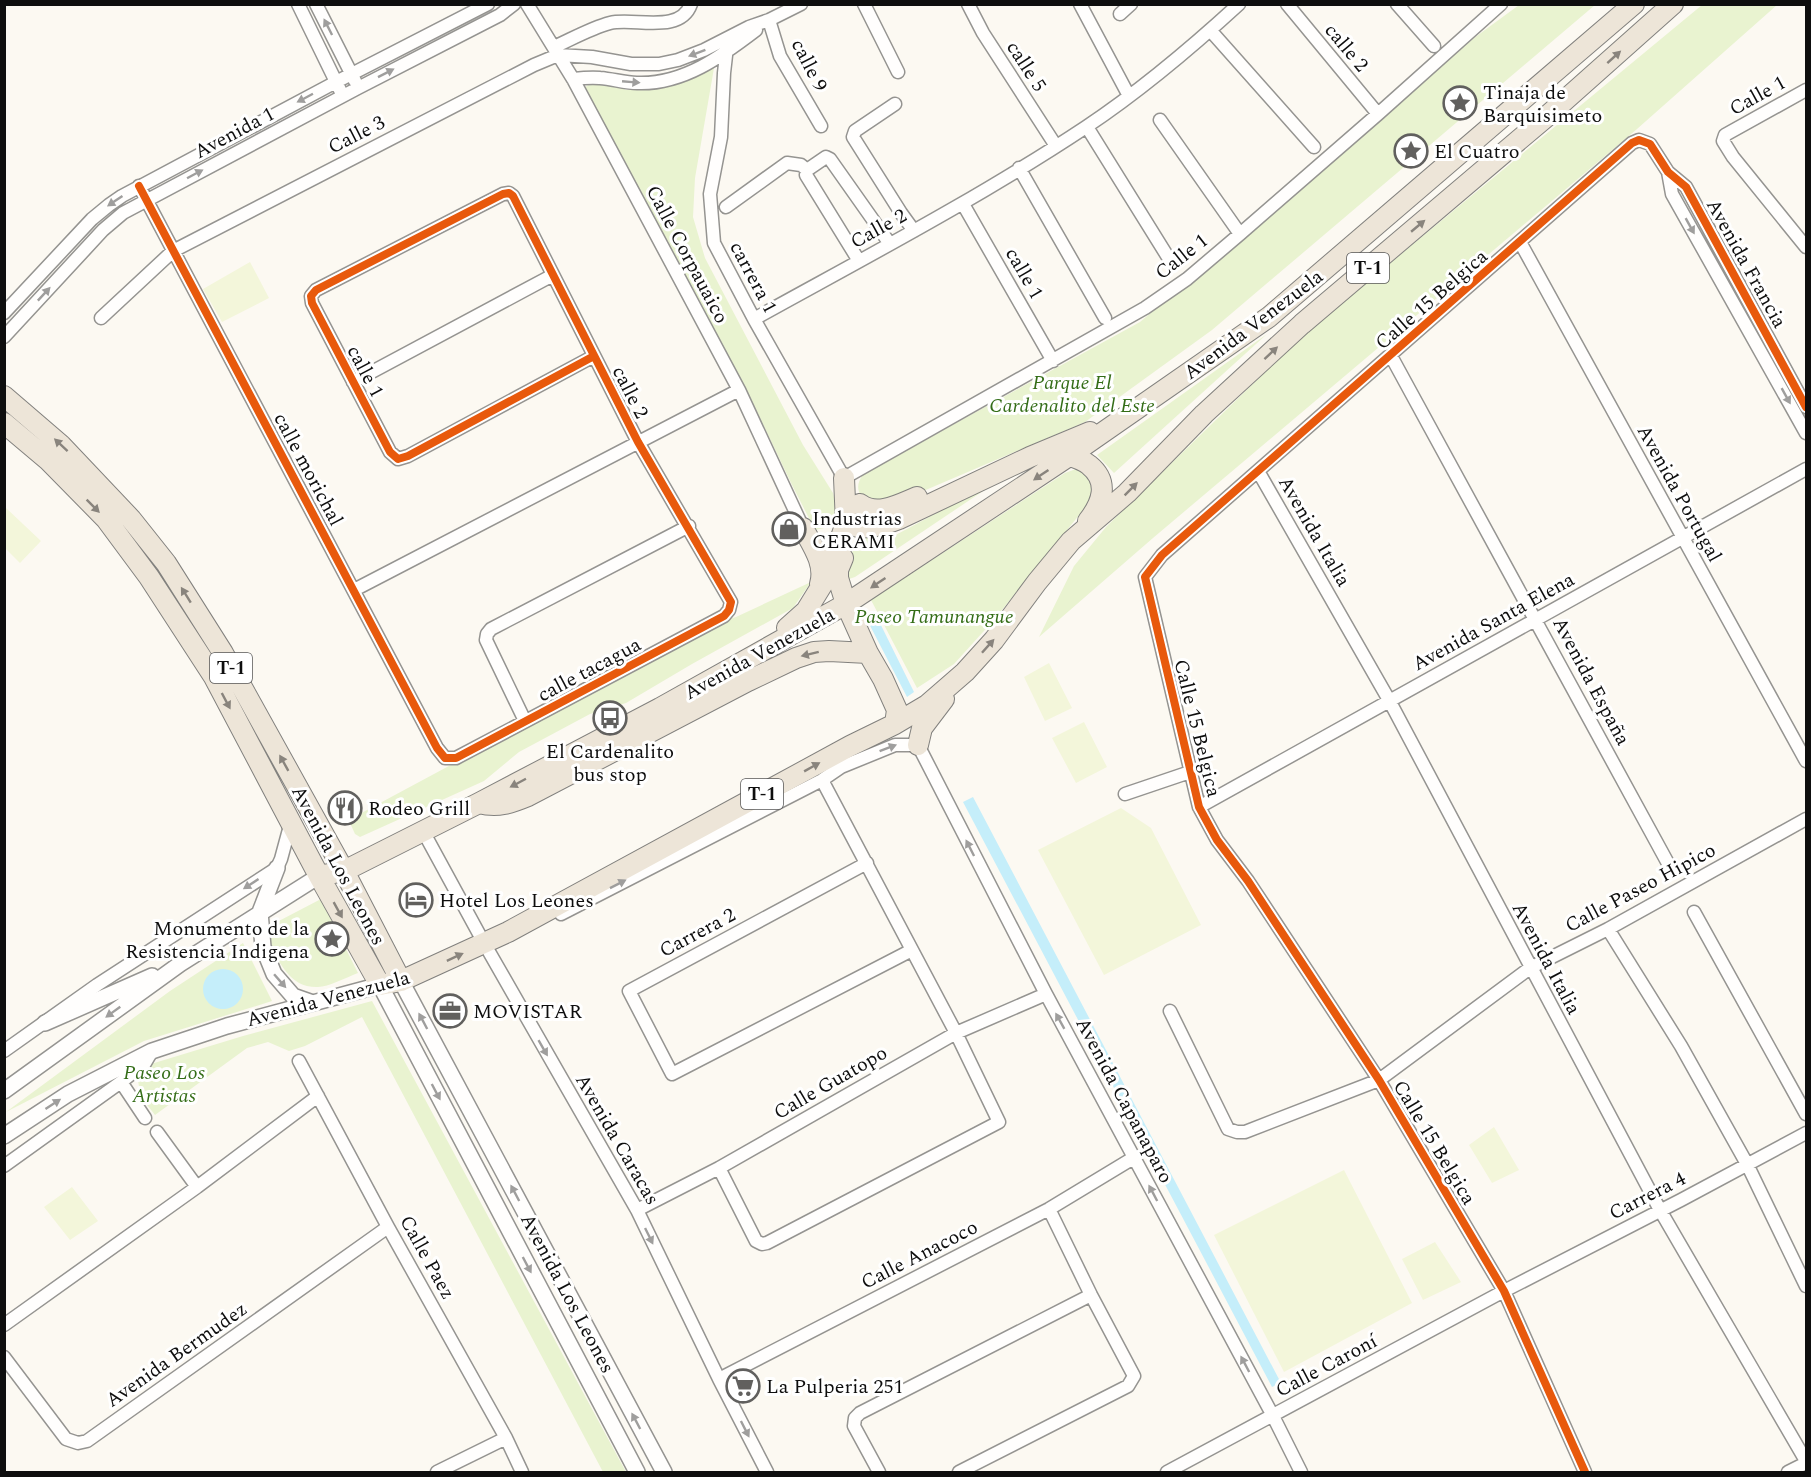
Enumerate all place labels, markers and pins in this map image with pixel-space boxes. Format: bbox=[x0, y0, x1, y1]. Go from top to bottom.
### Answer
place label: Tinaja de Barquisimeto bbox=[1483, 78, 1602, 131]
place icon: Tinaja de Barquisimeto bbox=[1442, 85, 1478, 121]
place icon: El Cuatro bbox=[1393, 133, 1429, 169]
place label: El Cuatro bbox=[1434, 137, 1519, 167]
place label: Industrias CERAMI bbox=[812, 504, 902, 557]
shop icon: Industrias CERAMI bbox=[771, 511, 807, 547]
bus stop icon: El Cardenalito bus stop bbox=[592, 700, 628, 736]
place label: El Cardenalito bus stop bbox=[546, 737, 674, 790]
restaurant icon: Rodeo Grill bbox=[327, 790, 363, 826]
place label: Rodeo Grill bbox=[368, 794, 470, 824]
hotel icon: Hotel Los Leones bbox=[398, 882, 434, 918]
place label: Hotel Los Leones bbox=[439, 886, 594, 916]
place label: Monumento de la Resistencia Indigena bbox=[125, 914, 309, 967]
place icon: Monumento de la Resistencia Indigena bbox=[314, 921, 350, 957]
office icon: MOVISTAR bbox=[432, 993, 468, 1029]
place label: MOVISTAR bbox=[473, 997, 583, 1027]
supermarket icon: La Pulperia 251 bbox=[725, 1368, 761, 1404]
place label: La Pulperia 251 bbox=[766, 1372, 903, 1402]

